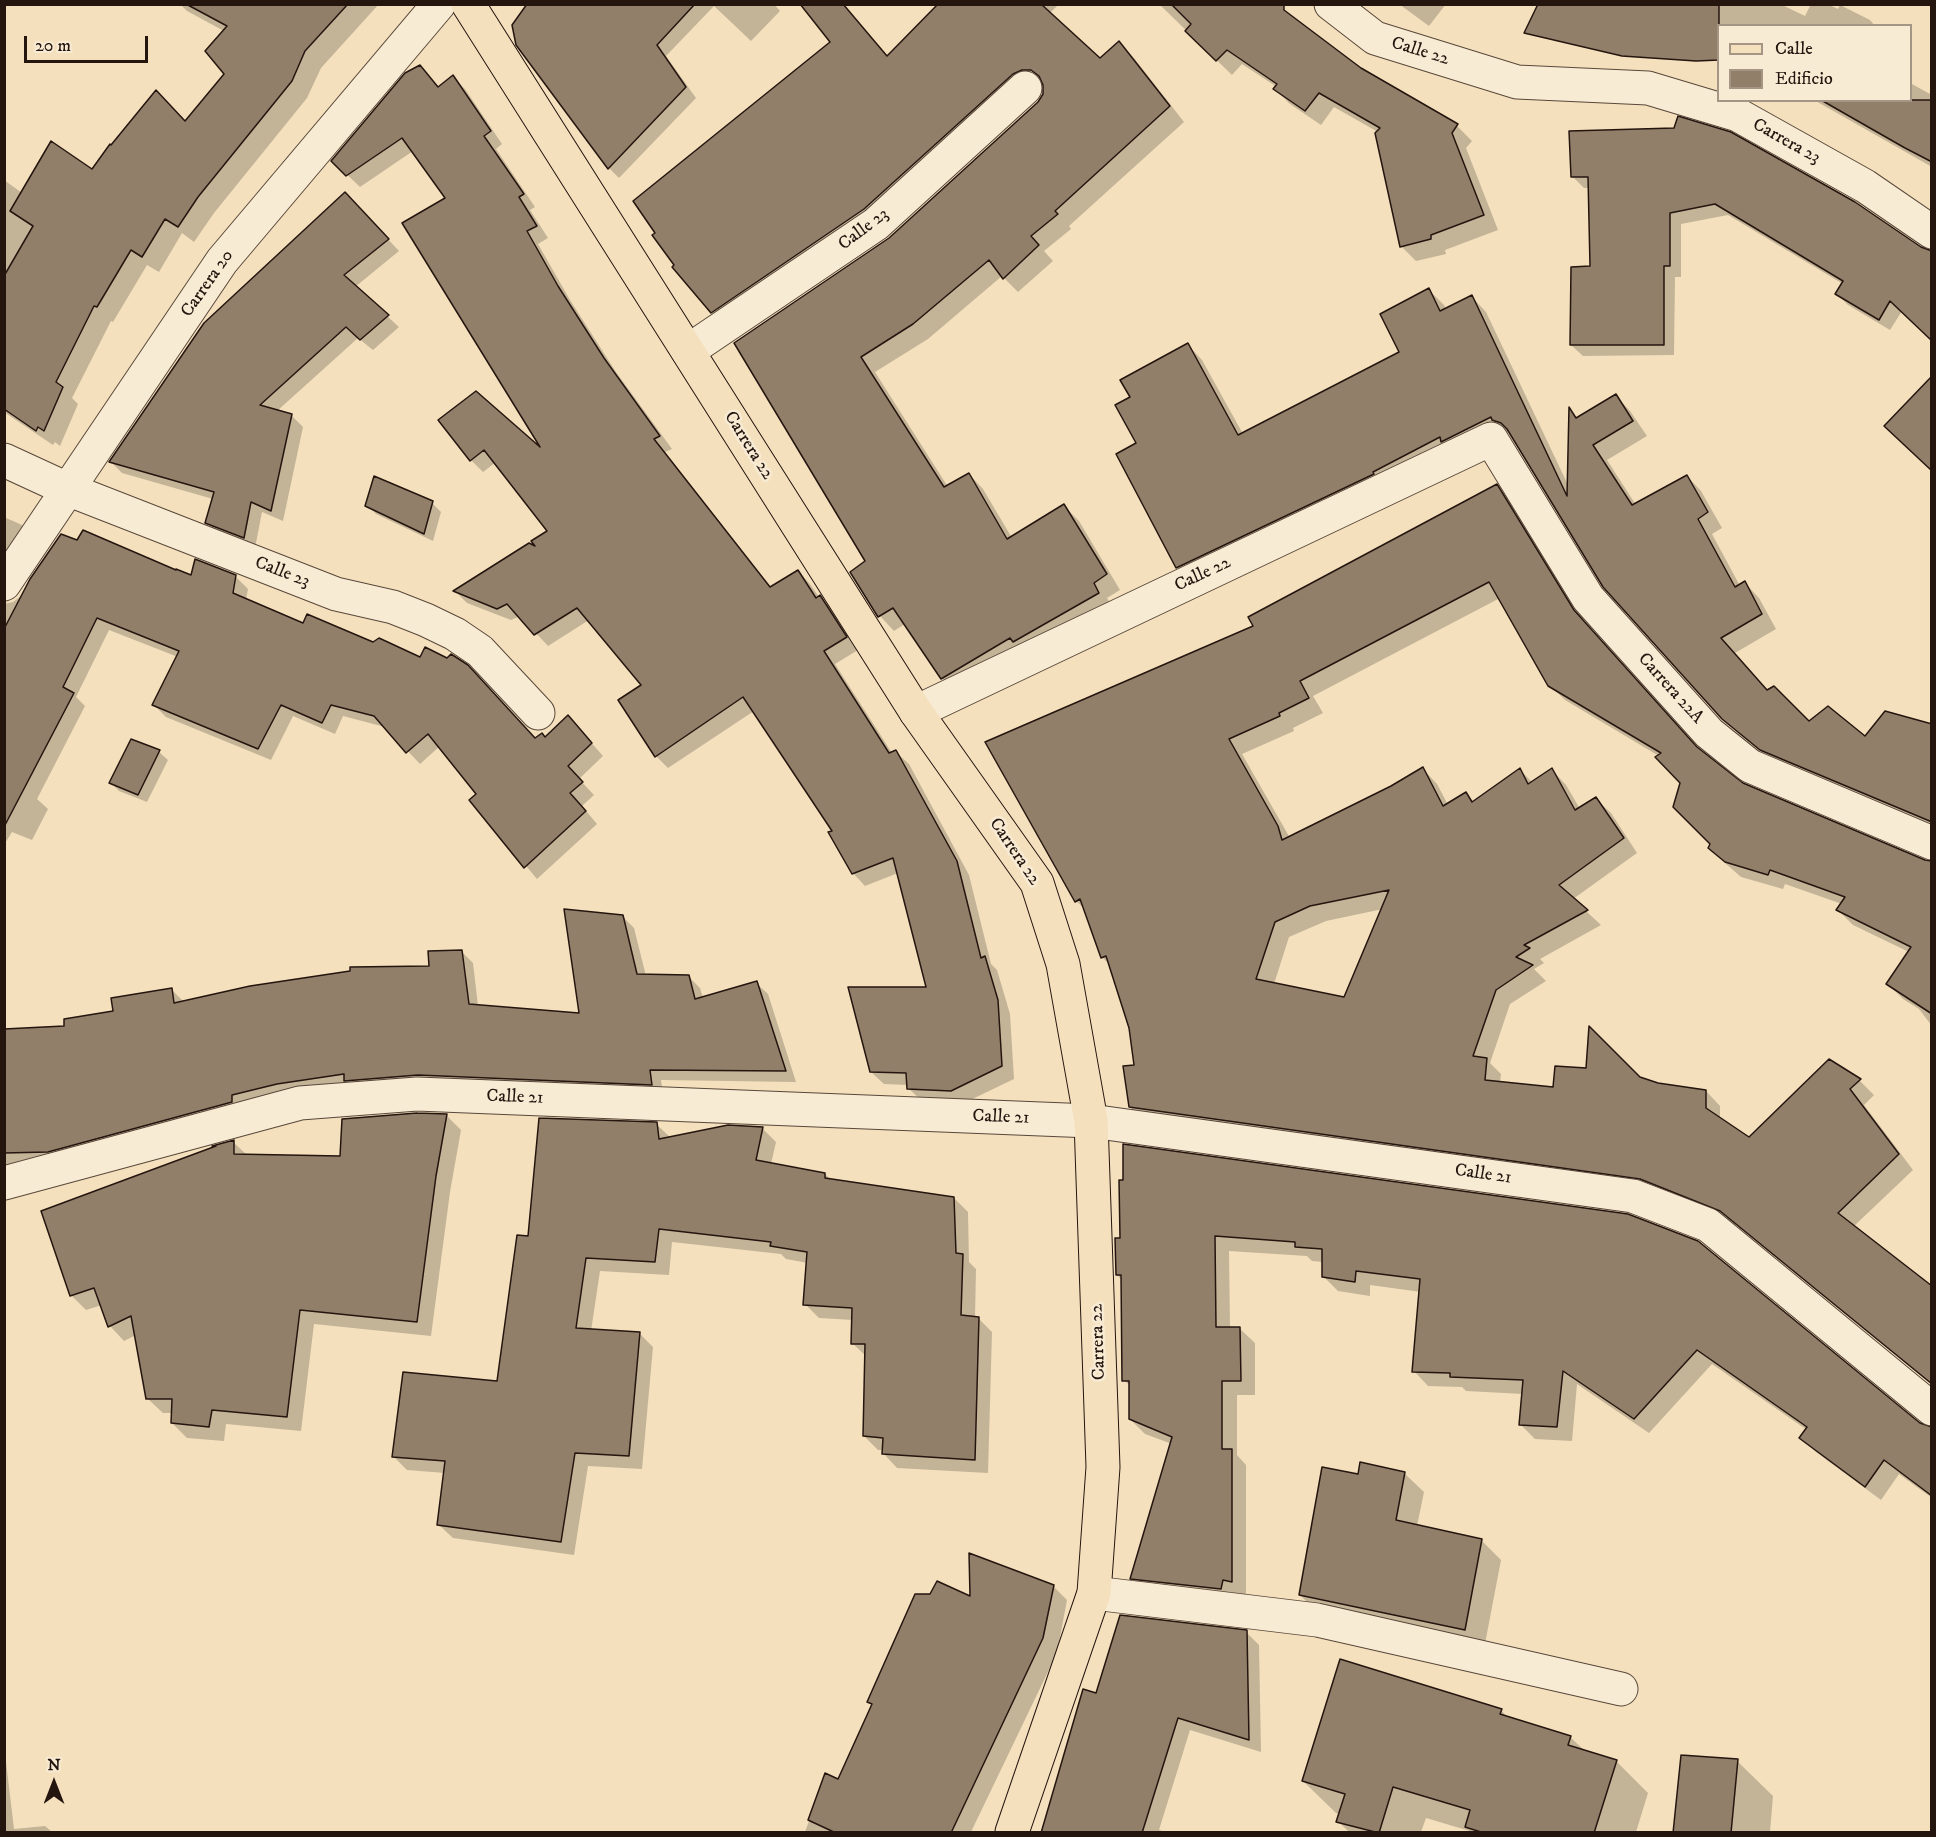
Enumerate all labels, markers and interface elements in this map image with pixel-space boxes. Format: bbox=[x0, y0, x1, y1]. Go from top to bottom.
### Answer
scale bar bbox=[27, 24, 152, 62]
legend bbox=[1717, 24, 1912, 102]
street label: Calle 22 bbox=[1388, 33, 1452, 71]
text: 20 m bbox=[35, 35, 71, 57]
text: Calle bbox=[1775, 38, 1813, 60]
text: Edificio bbox=[1775, 68, 1833, 90]
street label: Carrera 23 bbox=[1748, 115, 1824, 169]
street label: Calle 23 bbox=[835, 204, 893, 256]
street label: Carrera 20 bbox=[177, 246, 239, 322]
street label: Carrera 22 bbox=[719, 408, 777, 484]
street label: Calle 23 bbox=[251, 553, 313, 593]
street label: Calle 22 bbox=[1172, 553, 1234, 597]
street label: Carrera 22A bbox=[1633, 649, 1707, 729]
street label: Carrera 22 bbox=[984, 814, 1044, 890]
street label: Calle 21 bbox=[486, 1086, 544, 1110]
street label: Calle 21 bbox=[972, 1106, 1030, 1130]
street label: Calle 21 bbox=[1453, 1160, 1513, 1190]
street label: Carrera 22 bbox=[1087, 1303, 1111, 1381]
north arrow bbox=[24, 1753, 84, 1813]
text: N bbox=[47, 1755, 61, 1775]

